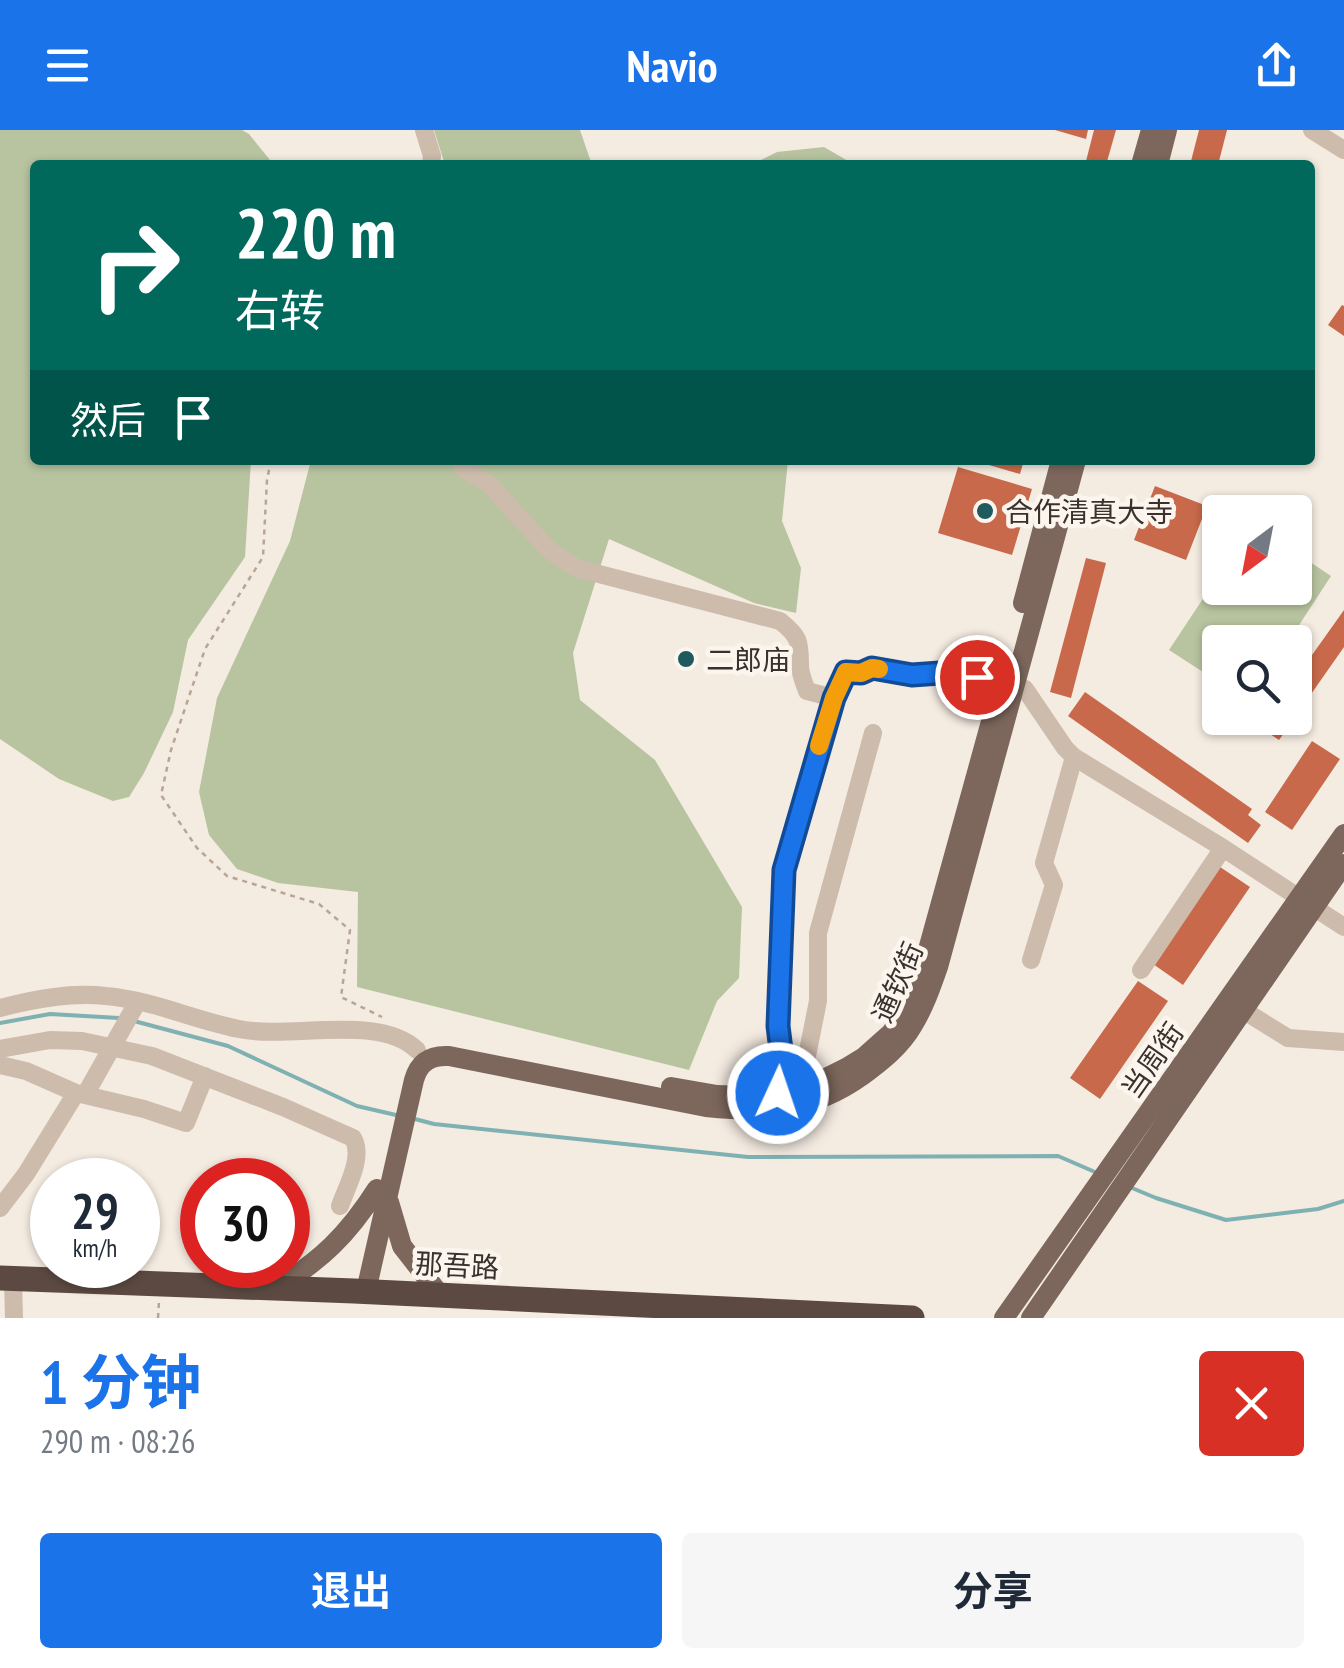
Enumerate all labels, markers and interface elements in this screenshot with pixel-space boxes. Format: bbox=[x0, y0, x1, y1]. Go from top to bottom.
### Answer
text: Navio bbox=[627, 36, 718, 94]
icon: menu bbox=[40, 38, 95, 93]
icon: share bbox=[1249, 38, 1304, 93]
text: 220 m bbox=[235, 187, 396, 277]
icon: right bbox=[70, 200, 200, 330]
text: 右转 bbox=[235, 281, 325, 339]
icon: arrive bbox=[166, 390, 221, 445]
text: 然后 bbox=[70, 395, 146, 444]
place label: 合作清真大寺 bbox=[1005, 493, 1173, 530]
north arrow bbox=[1202, 495, 1312, 605]
map controls bbox=[1202, 495, 1312, 735]
marker: 合作清真大寺 bbox=[974, 500, 996, 522]
button: search bbox=[1202, 625, 1312, 735]
pin bbox=[935, 635, 1020, 720]
place label: 二郎庙 bbox=[706, 641, 790, 678]
marker: 二郎庙 bbox=[675, 648, 697, 670]
icon: arrive bbox=[950, 650, 1005, 705]
street label: 通钦街 bbox=[863, 936, 931, 1028]
street label: 当周街 bbox=[1113, 1015, 1191, 1105]
position arrow bbox=[726, 1041, 830, 1145]
speed limit sign: 30 bbox=[180, 1158, 310, 1288]
text: 29 bbox=[71, 1178, 119, 1243]
text: km/h bbox=[73, 1232, 117, 1264]
street label: 那吾路 bbox=[414, 1244, 500, 1286]
text: 1 分钟 bbox=[40, 1343, 201, 1421]
button: close bbox=[1199, 1351, 1304, 1456]
text: 290 m · 08:26 bbox=[40, 1420, 195, 1462]
button: 退出 bbox=[40, 1533, 662, 1648]
button: 分享 bbox=[682, 1533, 1304, 1648]

